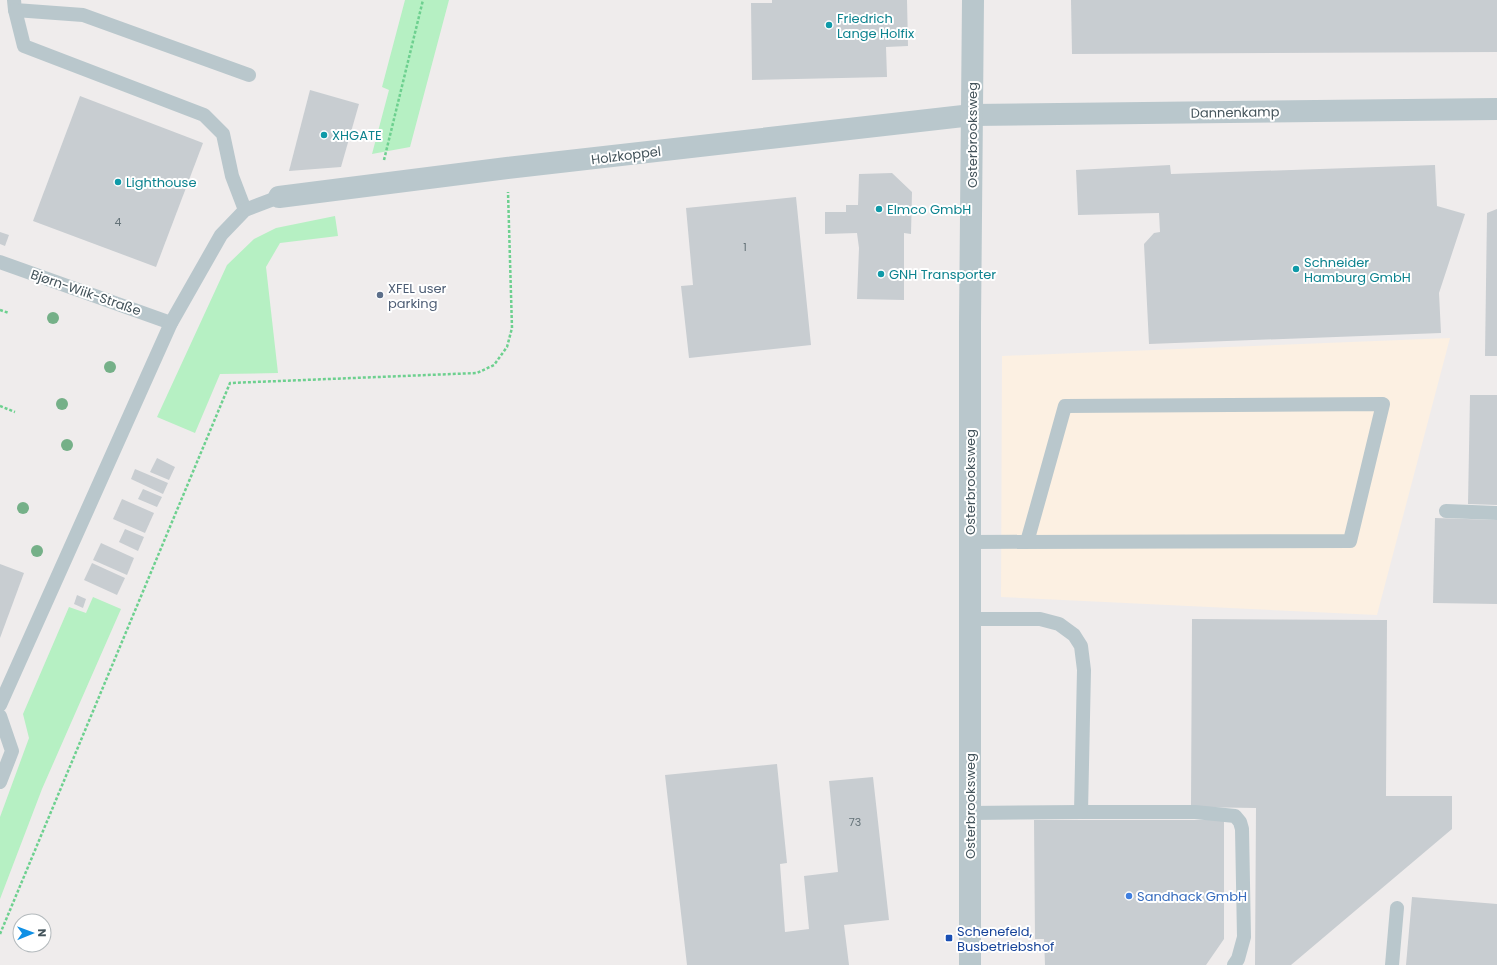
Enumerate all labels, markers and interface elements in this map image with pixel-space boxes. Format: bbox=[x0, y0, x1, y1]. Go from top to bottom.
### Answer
place label: Friedrich Lange Holfix bbox=[837, 9, 915, 43]
marker: Friedrich Lange Holfix bbox=[824, 20, 834, 30]
street label: Osterbrooksweg bbox=[963, 82, 982, 188]
street label: Dannenkamp bbox=[1191, 102, 1280, 123]
place label: XHGATE bbox=[332, 126, 382, 145]
marker: XHGATE bbox=[319, 130, 329, 140]
street label: Holzkoppel bbox=[590, 142, 662, 169]
place label: Lighthouse bbox=[126, 173, 196, 192]
marker: Lighthouse bbox=[113, 177, 123, 187]
place label: Elmco GmbH bbox=[887, 200, 971, 219]
marker: Elmco GmbH bbox=[874, 204, 884, 214]
house number: 4 bbox=[115, 214, 122, 230]
house number: 1 bbox=[743, 239, 747, 255]
place label: Schneider Hamburg GmbH bbox=[1304, 253, 1411, 287]
marker: Schneider Hamburg GmbH bbox=[1291, 264, 1301, 274]
street label: Bjørn-Wiik-Straße bbox=[28, 265, 144, 320]
place label: GNH Transporter bbox=[889, 265, 996, 284]
marker: GNH Transporter bbox=[876, 269, 886, 279]
place label: XFEL user parking bbox=[388, 279, 447, 313]
marker: XFEL user parking bbox=[375, 290, 385, 300]
street label: Osterbrooksweg bbox=[961, 429, 980, 535]
street label: Osterbrooksweg bbox=[961, 753, 980, 859]
house number: 73 bbox=[849, 814, 861, 830]
place label: Sandhack GmbH bbox=[1137, 887, 1247, 906]
marker: Sandhack GmbH bbox=[1124, 891, 1134, 901]
north arrow bbox=[12, 913, 52, 953]
place label: Schenefeld, Busbetriebshof bbox=[957, 922, 1054, 956]
text: N bbox=[34, 929, 50, 937]
marker: Schenefeld, Busbetriebshof bbox=[944, 933, 954, 943]

